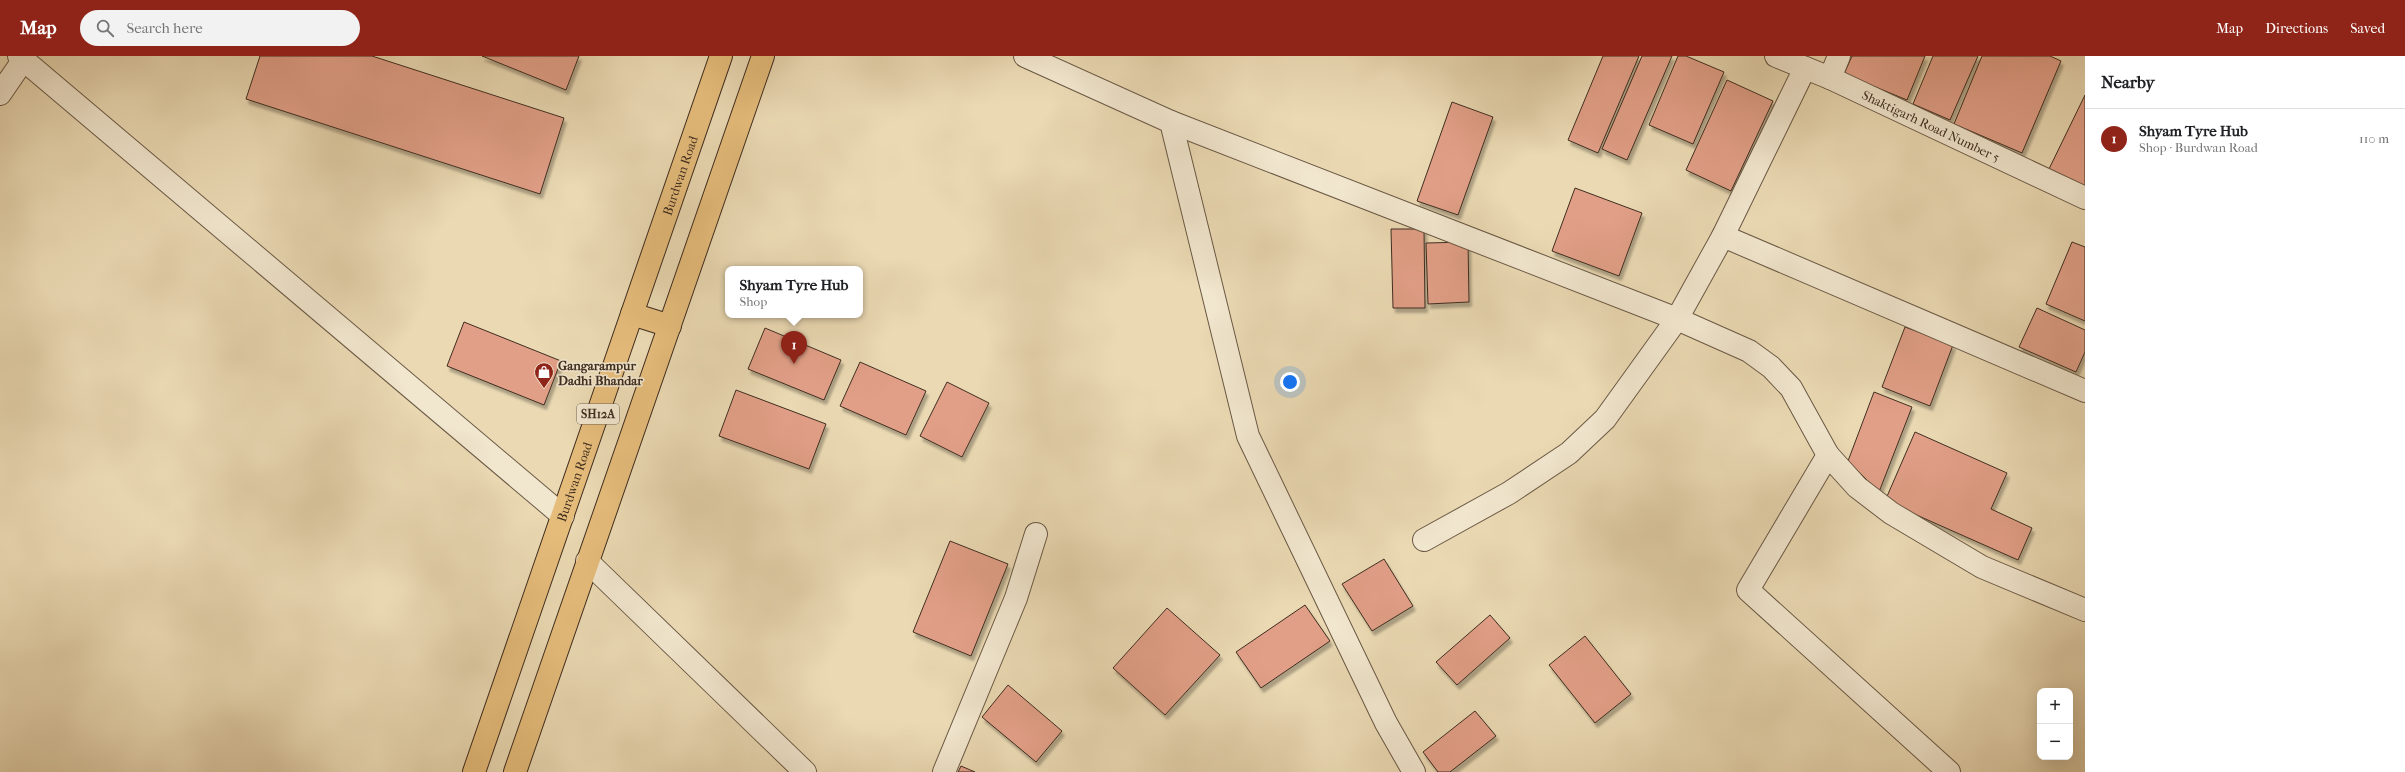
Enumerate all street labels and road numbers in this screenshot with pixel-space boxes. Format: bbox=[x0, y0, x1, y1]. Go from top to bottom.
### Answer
street label: Shaktigarh Road Number 5 bbox=[1860, 87, 2002, 165]
street label: Burdwan Road bbox=[660, 133, 701, 217]
road number: SH12A bbox=[577, 404, 619, 424]
street label: Burdwan Road bbox=[554, 439, 596, 524]

